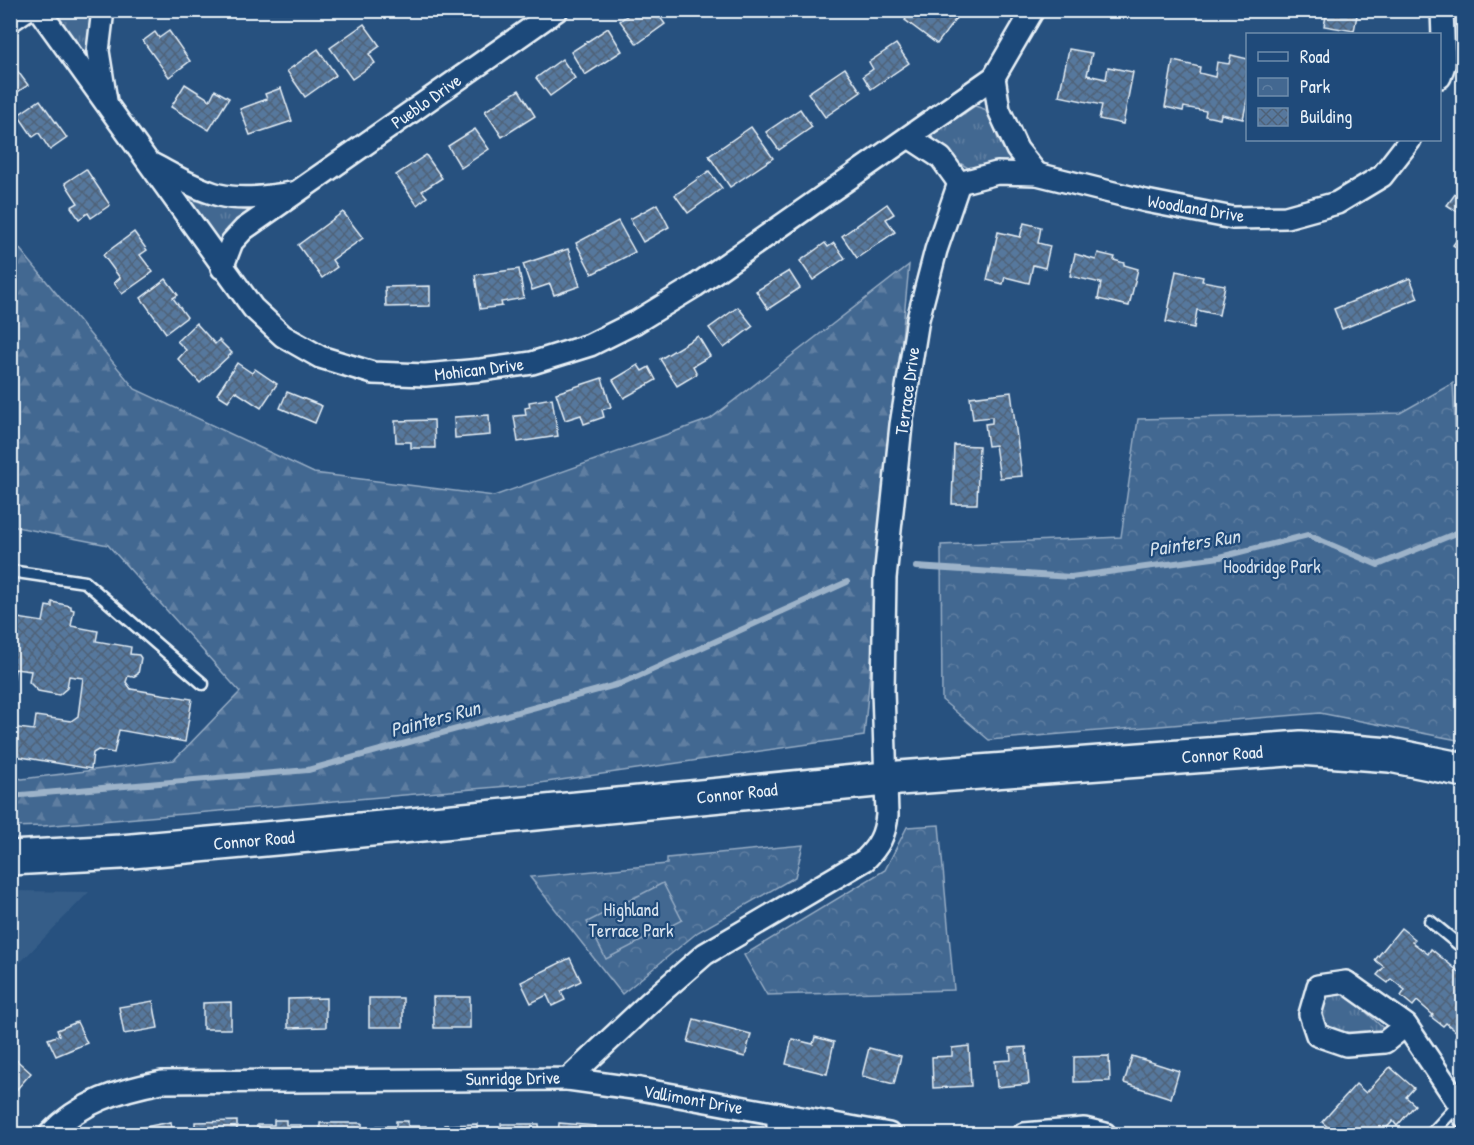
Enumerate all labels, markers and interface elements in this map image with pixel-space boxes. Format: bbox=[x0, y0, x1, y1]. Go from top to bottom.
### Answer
legend bbox=[1246, 33, 1441, 141]
text: Road bbox=[1300, 44, 1330, 69]
street label: Pueblo Drive bbox=[386, 68, 466, 134]
text: Park bbox=[1300, 74, 1331, 99]
text: Building bbox=[1300, 104, 1352, 129]
street label: Woodland Drive bbox=[1146, 188, 1246, 228]
street label: Terrace Drive bbox=[888, 345, 926, 437]
street label: Mohican Drive bbox=[433, 351, 525, 387]
water label: Painters Run bbox=[1146, 521, 1243, 563]
park label: Hoodridge Park bbox=[1223, 554, 1321, 579]
water label: Painters Run bbox=[387, 693, 485, 743]
street label: Connor Road bbox=[1181, 739, 1263, 769]
street label: Connor Road bbox=[695, 776, 779, 810]
street label: Connor Road bbox=[212, 824, 296, 856]
park label: Highland Terrace Park bbox=[589, 897, 674, 943]
street label: Sunridge Drive bbox=[465, 1065, 561, 1091]
street label: Vallimont Drive bbox=[641, 1078, 745, 1120]

